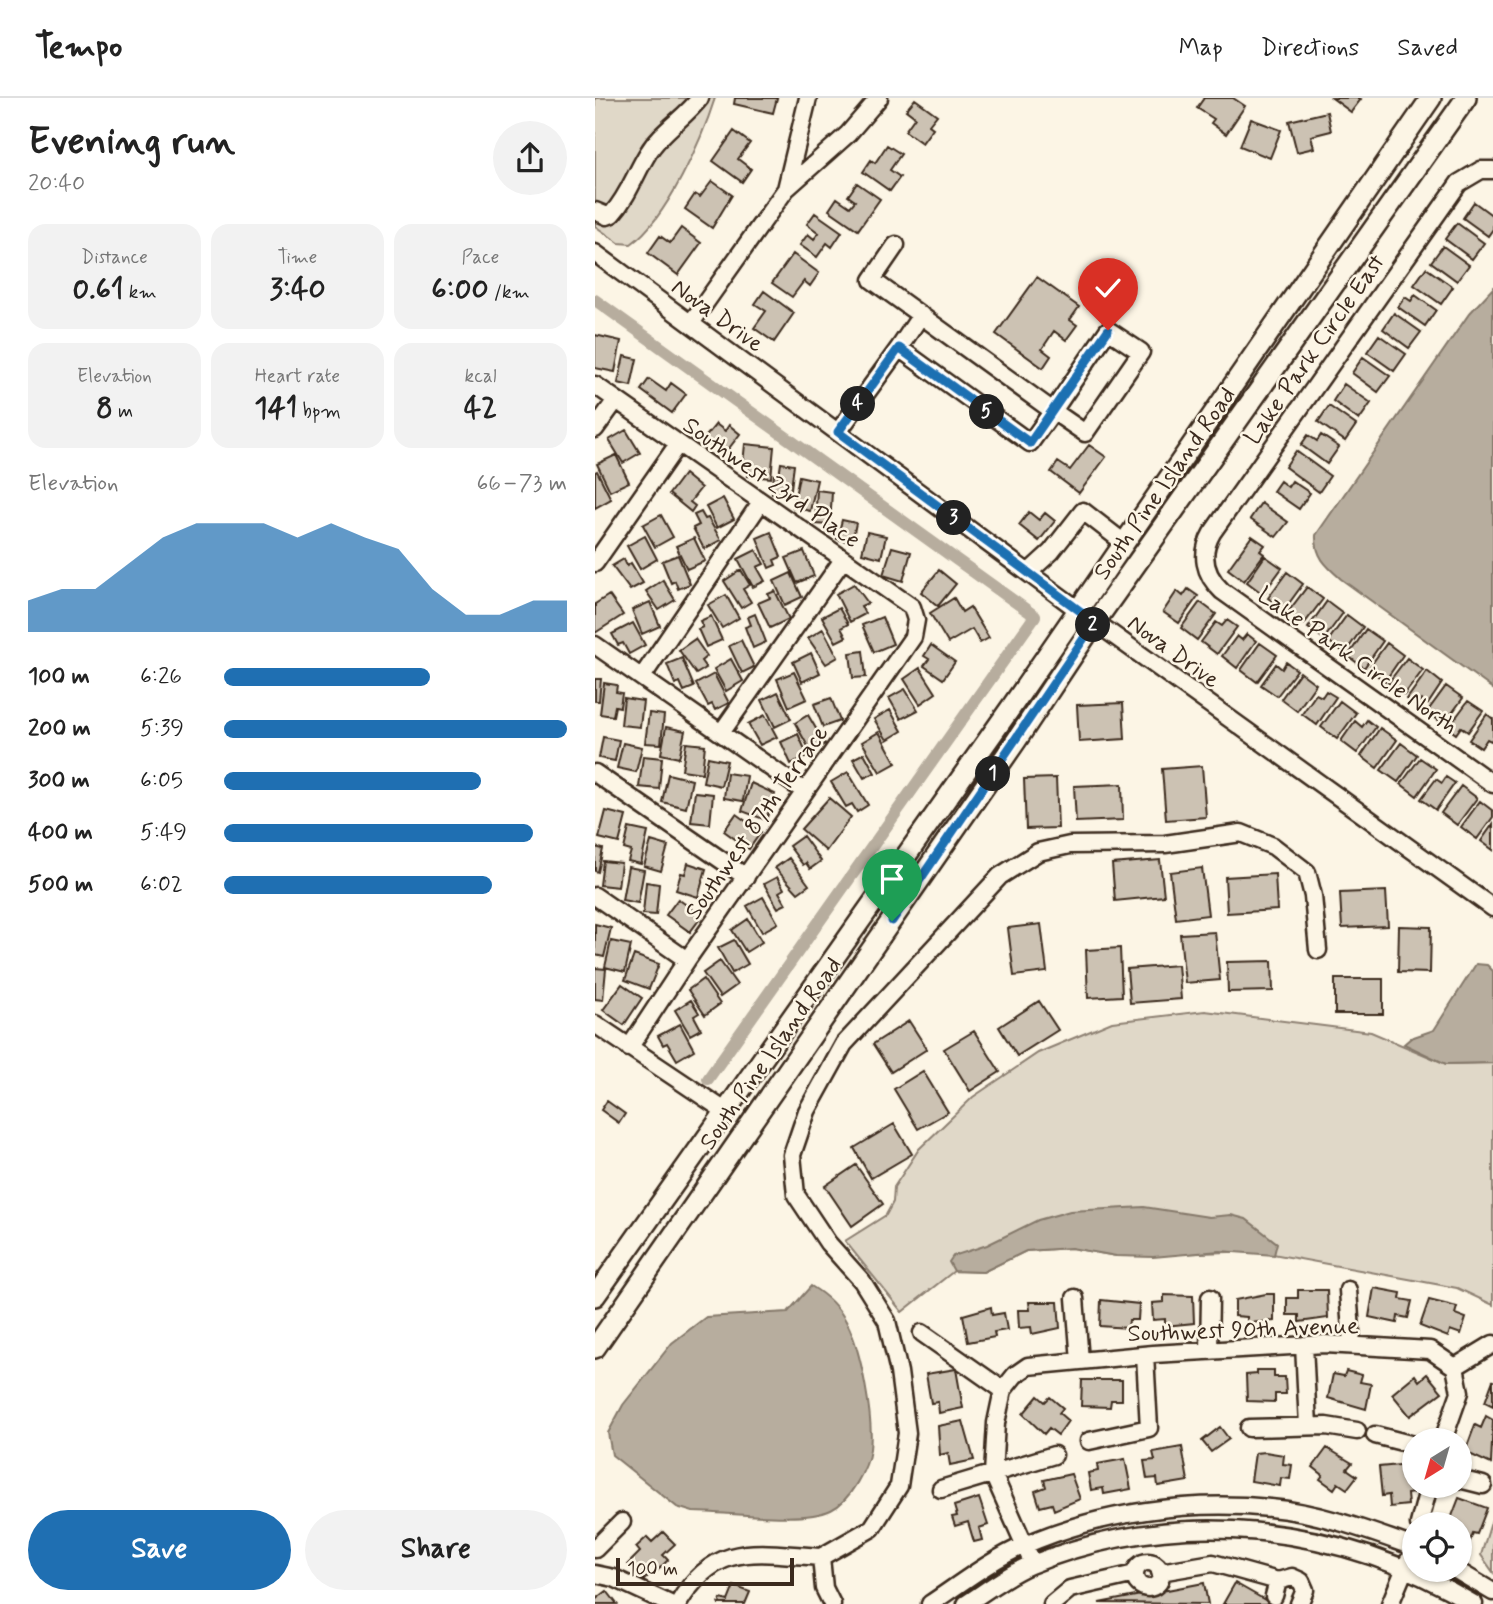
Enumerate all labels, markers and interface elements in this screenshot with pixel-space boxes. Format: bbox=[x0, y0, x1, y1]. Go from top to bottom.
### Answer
text: Tempo bbox=[35, 26, 122, 70]
text: Map bbox=[1179, 33, 1223, 64]
text: Directions bbox=[1261, 33, 1359, 64]
text: Saved bbox=[1397, 33, 1458, 64]
text: Evening run bbox=[28, 118, 235, 167]
button: share bbox=[493, 121, 567, 195]
text: 20:40 bbox=[28, 169, 85, 199]
text: Distance bbox=[81, 245, 148, 270]
text: Time bbox=[278, 245, 317, 270]
text: Pace bbox=[462, 245, 499, 270]
street label: Lake Park Circle East bbox=[1238, 248, 1393, 451]
pin bbox=[1078, 258, 1138, 330]
icon: check bbox=[1089, 269, 1127, 307]
text: 0.61 bbox=[72, 270, 124, 309]
text: 3:40 bbox=[269, 270, 326, 309]
text: 6:00 bbox=[431, 270, 489, 309]
street label: Nova Drive bbox=[665, 272, 769, 360]
text: km bbox=[124, 280, 157, 305]
text: /km bbox=[489, 280, 530, 305]
text: Elevation bbox=[77, 364, 152, 389]
text: Heart rate bbox=[255, 364, 340, 389]
text: kcal bbox=[465, 364, 496, 389]
street label: South Pine Island Road bbox=[1087, 381, 1243, 586]
pin: 4 bbox=[841, 386, 875, 422]
text: 8 bbox=[96, 389, 113, 428]
text: 141 bbox=[254, 389, 297, 428]
text: 42 bbox=[464, 389, 497, 428]
text: 4 bbox=[852, 391, 863, 416]
pin: 5 bbox=[969, 394, 1005, 430]
text: m bbox=[113, 399, 133, 424]
text: bpm bbox=[297, 399, 341, 424]
text: 5 bbox=[981, 399, 992, 424]
street label: Southwest 23rd Place bbox=[676, 410, 866, 556]
text: Elevation bbox=[28, 469, 119, 499]
text: 66–73 m bbox=[477, 469, 567, 499]
pin: 3 bbox=[937, 500, 971, 536]
text: 3 bbox=[949, 505, 958, 530]
street label: Lake Park Circle North bbox=[1251, 580, 1463, 742]
pin: 2 bbox=[1075, 608, 1111, 642]
street label: Nova Drive bbox=[1121, 608, 1225, 696]
text: 2 bbox=[1088, 612, 1097, 637]
text: 100 m bbox=[28, 662, 90, 692]
text: 6:26 bbox=[140, 662, 182, 692]
text: 200 m bbox=[28, 714, 91, 744]
text: 5:39 bbox=[140, 714, 184, 744]
street label: Southwest 87th Terrace bbox=[678, 720, 836, 926]
pin: 1 bbox=[975, 756, 1011, 792]
text: 1 bbox=[988, 761, 997, 786]
text: 300 m bbox=[28, 766, 90, 796]
text: 6:05 bbox=[140, 766, 183, 796]
text: 400 m bbox=[28, 818, 93, 848]
text: 5:49 bbox=[140, 818, 187, 848]
pin bbox=[862, 849, 922, 921]
icon: arrive bbox=[873, 860, 911, 898]
text: 500 m bbox=[28, 870, 93, 900]
text: 6:02 bbox=[140, 870, 183, 900]
street label: South Pine Island Road bbox=[693, 951, 849, 1156]
street label: Southwest 90th Avenue bbox=[1127, 1311, 1359, 1350]
north arrow bbox=[1402, 1428, 1472, 1498]
map controls bbox=[1402, 1428, 1472, 1582]
button: Save bbox=[28, 1510, 291, 1590]
button: Share bbox=[305, 1510, 567, 1590]
button: locate bbox=[1402, 1512, 1472, 1582]
scale bar bbox=[616, 1555, 795, 1587]
text: 100 m bbox=[627, 1557, 678, 1582]

